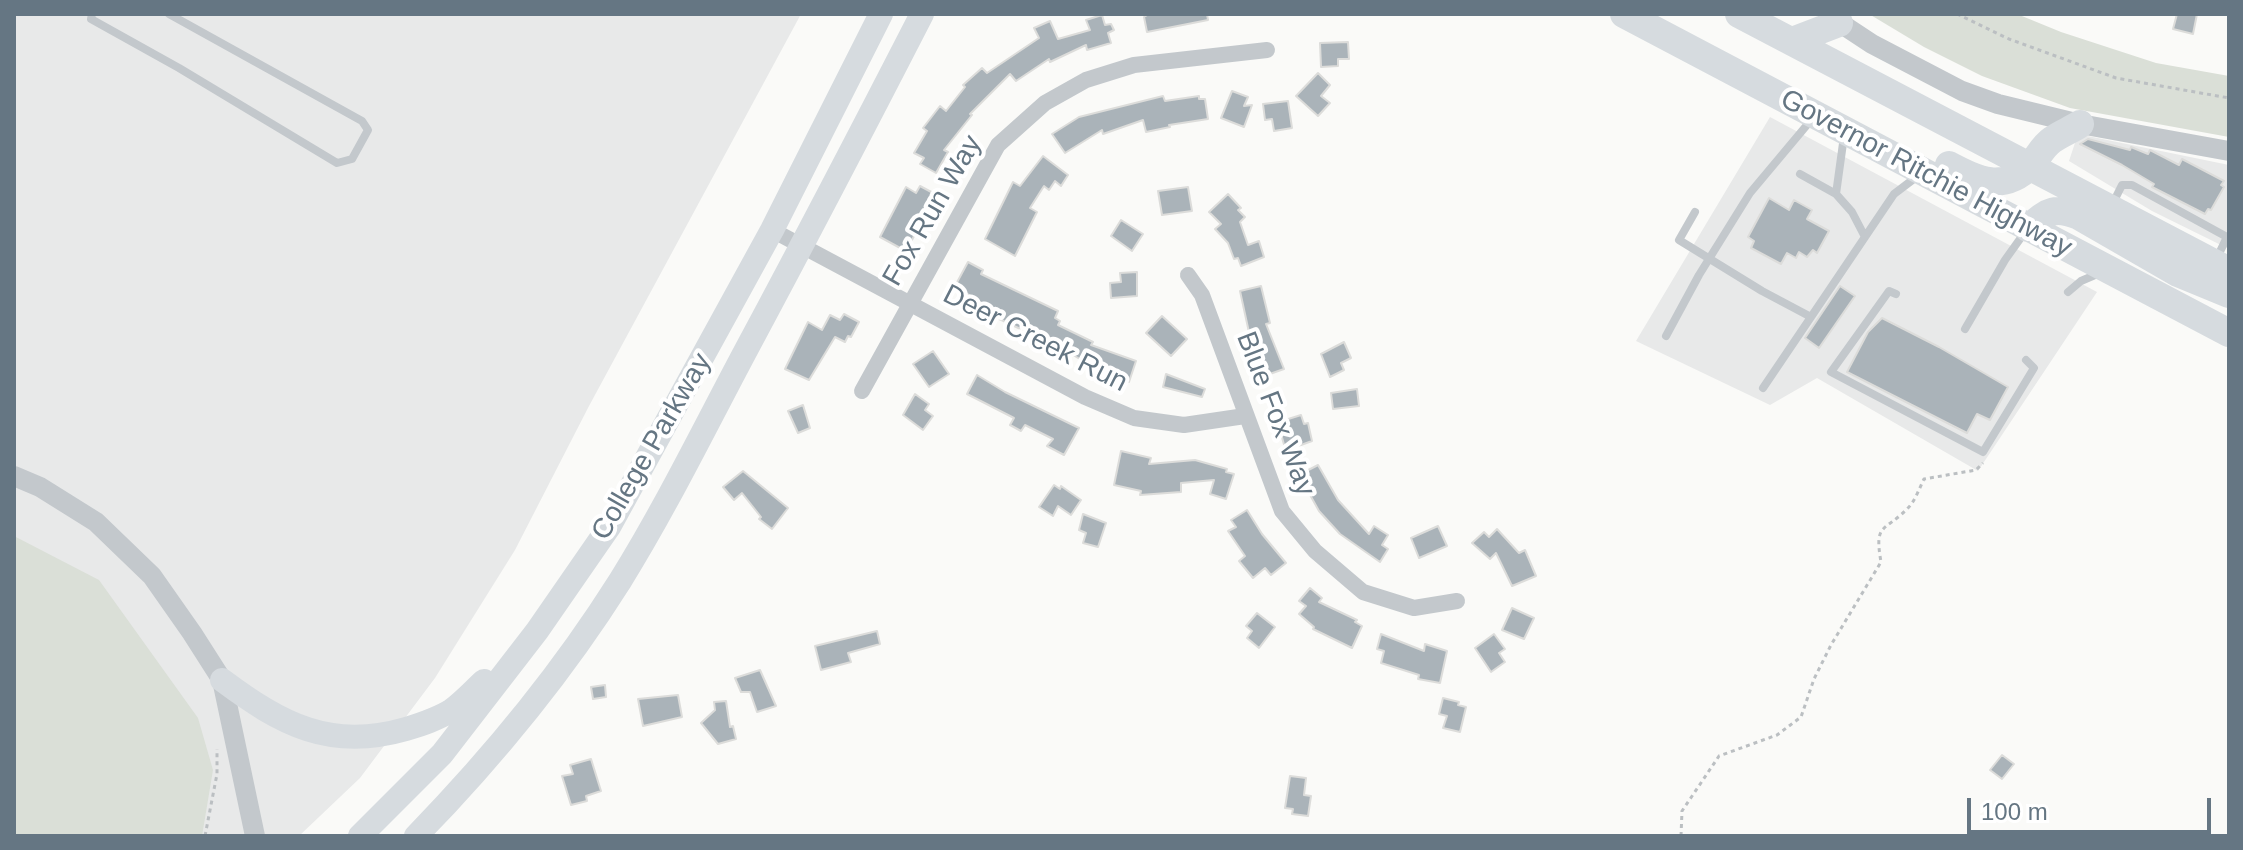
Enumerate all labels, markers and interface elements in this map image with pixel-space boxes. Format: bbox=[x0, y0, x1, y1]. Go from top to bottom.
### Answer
street label: Governor Ritchie Highway bbox=[1775, 83, 2077, 265]
street label: Fox Run Way bbox=[876, 130, 990, 292]
street label: Deer Creek Run bbox=[937, 278, 1133, 400]
street label: Blue Fox Way bbox=[1228, 327, 1322, 501]
street label: College Parkway bbox=[585, 348, 719, 546]
scale bar bbox=[1971, 782, 2215, 832]
text: 100 m bbox=[1981, 798, 2048, 825]

